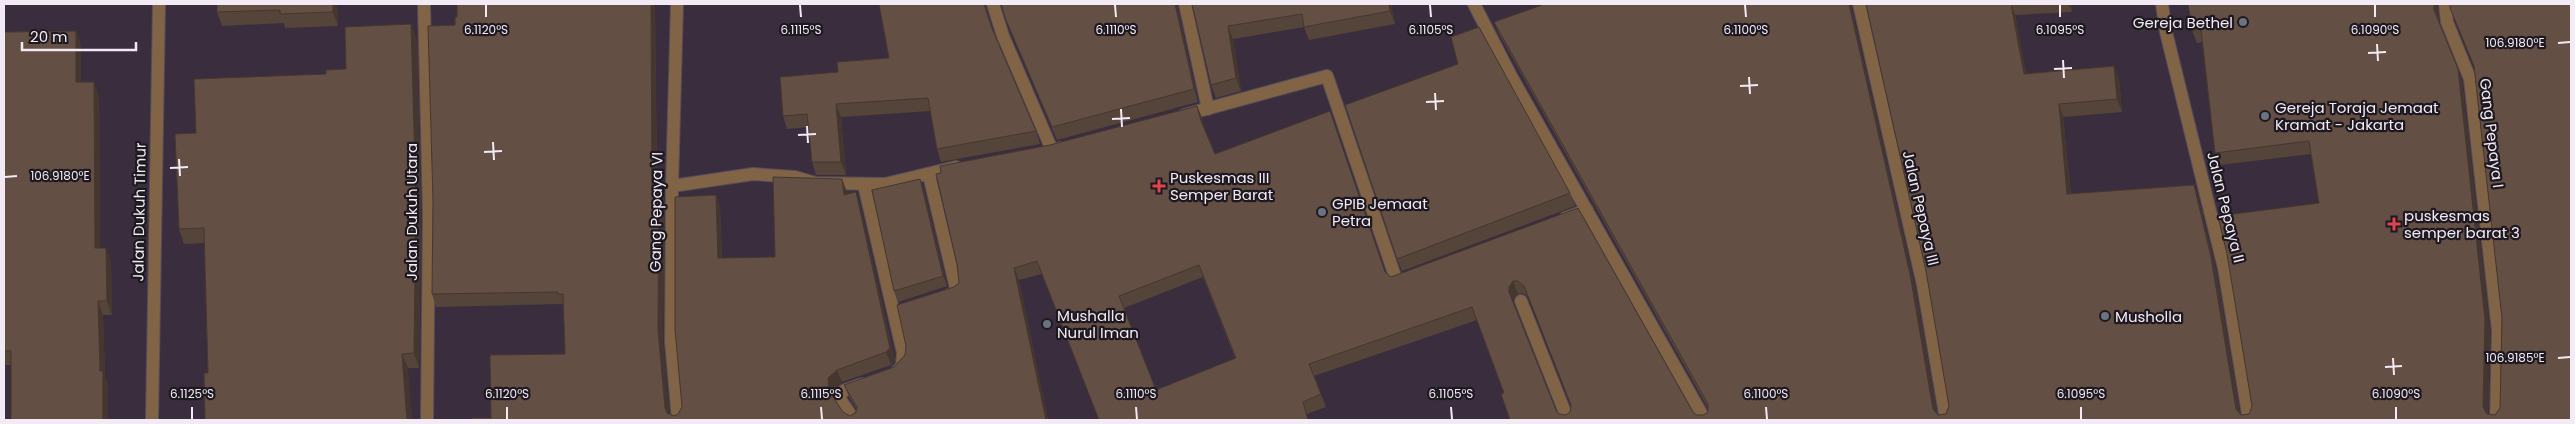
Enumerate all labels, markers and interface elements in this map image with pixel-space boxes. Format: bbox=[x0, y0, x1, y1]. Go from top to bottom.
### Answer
place label: Gereja Bethel bbox=[2133, 12, 2233, 33]
marker: Gereja Bethel bbox=[2237, 16, 2249, 28]
scale bar bbox=[22, 20, 136, 52]
text: 6.1120°S bbox=[464, 21, 508, 38]
text: 6.1115°S bbox=[780, 21, 822, 38]
text: 6.1110°S bbox=[1095, 21, 1137, 38]
text: 6.1105°S bbox=[1409, 21, 1453, 38]
text: 6.1100°S bbox=[1724, 21, 1768, 38]
text: 6.1095°S bbox=[2036, 21, 2084, 38]
text: 6.1090°S bbox=[2351, 21, 2399, 38]
text: 20 m bbox=[30, 26, 68, 47]
text: 106.9180°E bbox=[2485, 34, 2545, 51]
street label: Gang Pepaya I bbox=[2475, 77, 2509, 189]
place label: Gereja Toraja Jemaat Kramat - Jakarta bbox=[2275, 97, 2439, 135]
marker: Gereja Toraja Jemaat Kramat - Jakarta bbox=[2259, 110, 2271, 122]
street label: Jalan Dukuh Timur bbox=[127, 142, 151, 282]
street label: Jalan Dukuh Utara bbox=[401, 143, 422, 281]
street label: Jalan Pepaya III bbox=[1898, 148, 1944, 268]
street label: Jalan Pepaya II bbox=[2202, 149, 2250, 265]
street label: Gang Pepaya VI bbox=[644, 152, 668, 272]
text: 106.9180°E bbox=[30, 167, 90, 184]
place label: Puskesmas III Semper Barat bbox=[1170, 167, 1273, 205]
marker: Puskesmas III Semper Barat bbox=[1152, 179, 1166, 193]
place label: GPIB Jemaat Petra bbox=[1332, 193, 1428, 231]
place label: puskesmas semper barat 3 bbox=[2404, 205, 2520, 243]
marker: GPIB Jemaat Petra bbox=[1316, 206, 1328, 218]
marker: puskesmas semper barat 3 bbox=[2388, 218, 2400, 230]
place label: Mushalla Nurul Iman bbox=[1057, 305, 1139, 343]
place label: Musholla bbox=[2115, 306, 2182, 327]
marker: Musholla bbox=[2099, 310, 2111, 322]
marker: Mushalla Nurul Iman bbox=[1041, 318, 1053, 330]
text: 106.9185°E bbox=[2485, 349, 2545, 366]
text: 6.1125°S bbox=[170, 385, 214, 402]
text: 6.1120°S bbox=[485, 385, 529, 402]
text: 6.1115°S bbox=[800, 385, 842, 402]
text: 6.1110°S bbox=[1115, 385, 1157, 402]
text: 6.1105°S bbox=[1429, 385, 1473, 402]
text: 6.1100°S bbox=[1744, 385, 1788, 402]
text: 6.1095°S bbox=[2057, 385, 2105, 402]
text: 6.1090°S bbox=[2372, 385, 2420, 402]

